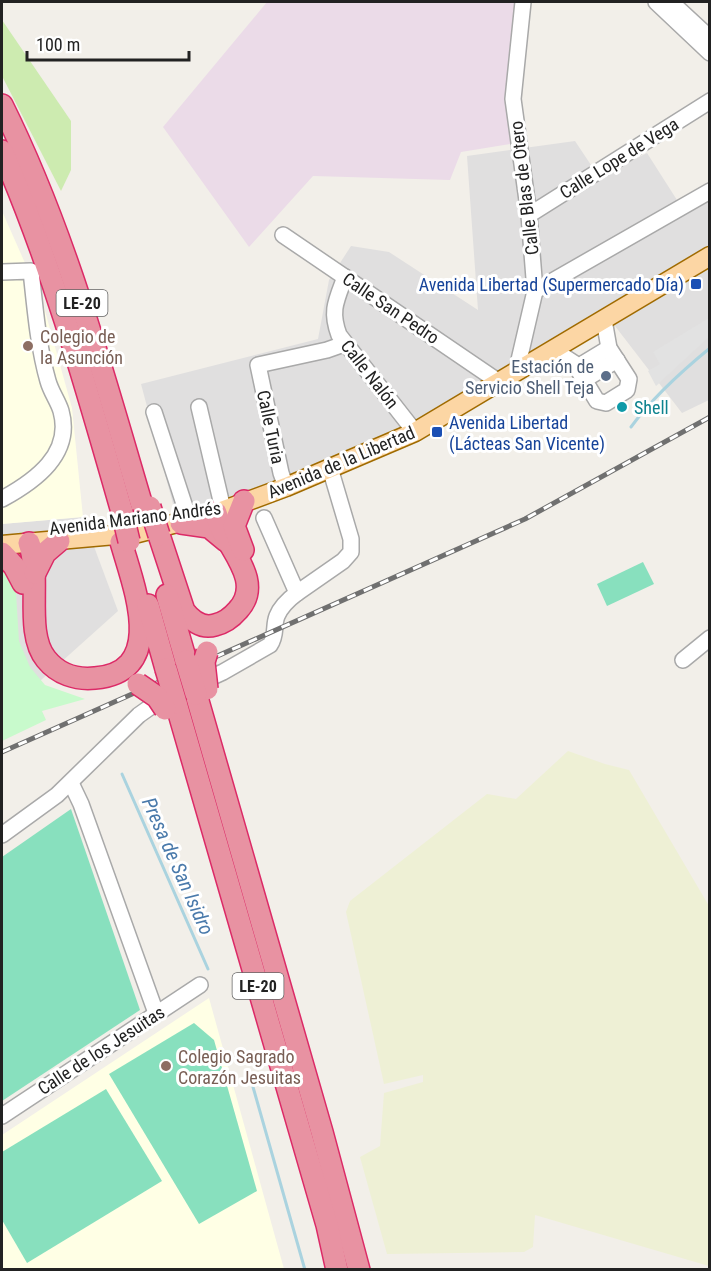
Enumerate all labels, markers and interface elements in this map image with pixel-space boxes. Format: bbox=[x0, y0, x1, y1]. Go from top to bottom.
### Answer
scale bar bbox=[27, 24, 189, 62]
text: 100 m bbox=[36, 34, 80, 55]
street label: Calle Lope de Vega bbox=[556, 113, 682, 203]
street label: Calle Blas de Otero bbox=[505, 120, 543, 256]
street label: Calle San Pedro bbox=[339, 268, 443, 348]
place label: Avenida Libertad (Supermercado Día) bbox=[419, 274, 684, 296]
marker: Avenida Libertad (Supermercado Día) bbox=[689, 277, 703, 291]
road number: LE-20 bbox=[56, 290, 107, 316]
place label: Colegio de la Asunción bbox=[40, 326, 123, 368]
street label: Calle Nalón bbox=[337, 335, 403, 413]
marker: Colegio de la Asunción bbox=[21, 339, 35, 353]
place label: Estación de Servicio Shell Teja bbox=[465, 356, 594, 398]
marker: Estación de Servicio Shell Teja bbox=[599, 369, 613, 383]
street label: Calle Turia bbox=[253, 388, 289, 466]
place label: Shell bbox=[634, 397, 669, 418]
marker: Shell bbox=[615, 400, 629, 414]
place label: Avenida Libertad (Lácteas San Vicente) bbox=[449, 412, 605, 455]
street label: Avenida de la Libertad bbox=[264, 422, 418, 502]
marker: Avenida Libertad (Lácteas San Vicente) bbox=[430, 425, 444, 439]
street label: Avenida Mariano Andrés bbox=[48, 497, 222, 539]
water label: Presa de San Isidro bbox=[137, 793, 219, 939]
road number: LE-20 bbox=[232, 973, 284, 999]
street label: Calle de los Jesuitas bbox=[34, 1001, 168, 1099]
place label: Colegio Sagrado Corazón Jesuitas bbox=[178, 1046, 301, 1088]
marker: Colegio Sagrado Corazón Jesuitas bbox=[159, 1059, 173, 1073]

